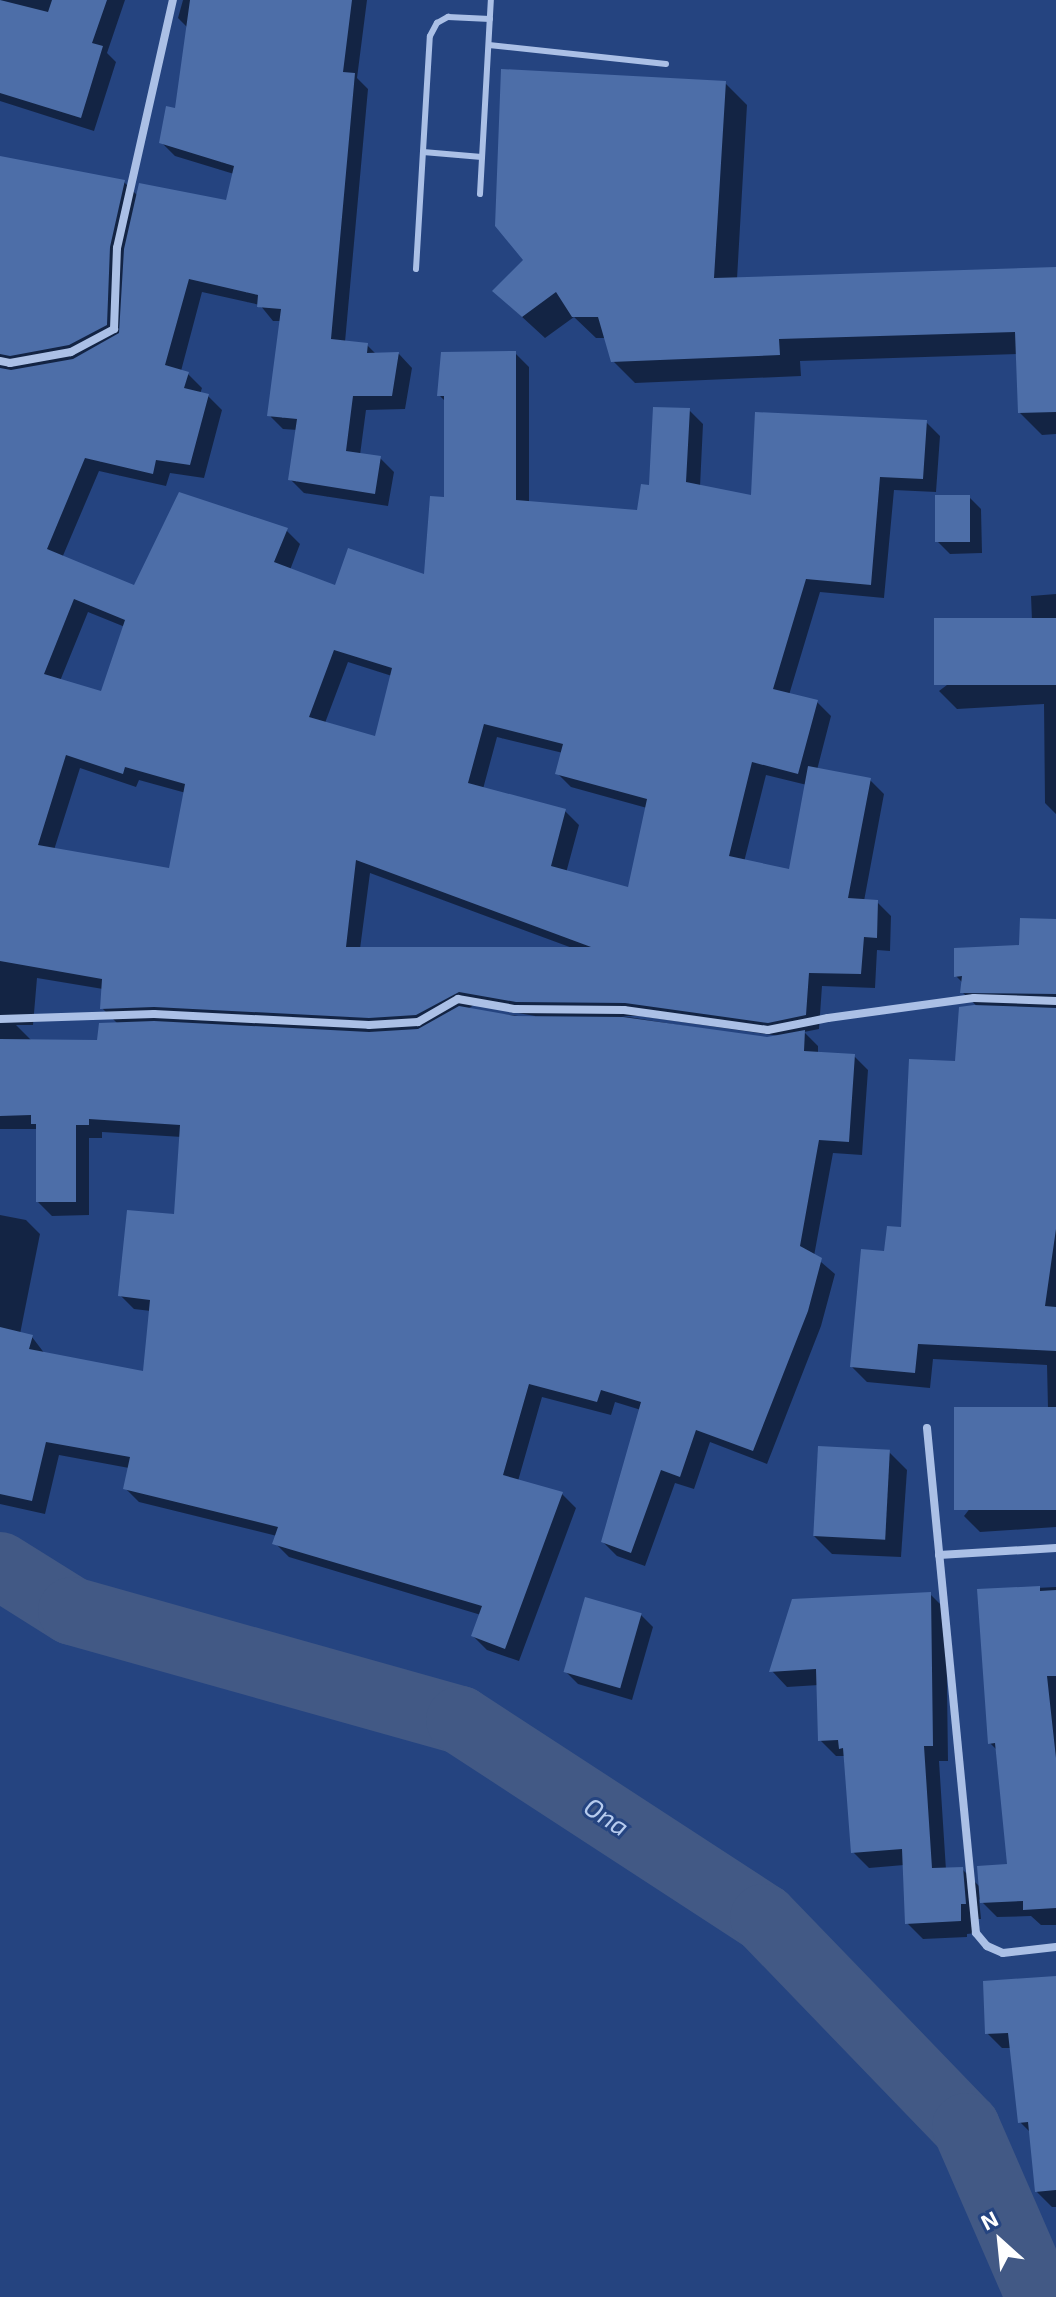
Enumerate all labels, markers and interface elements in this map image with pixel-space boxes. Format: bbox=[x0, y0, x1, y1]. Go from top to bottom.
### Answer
water label: Ona bbox=[579, 1790, 635, 1842]
north arrow bbox=[960, 2201, 1040, 2281]
text: N bbox=[976, 2204, 1002, 2235]

